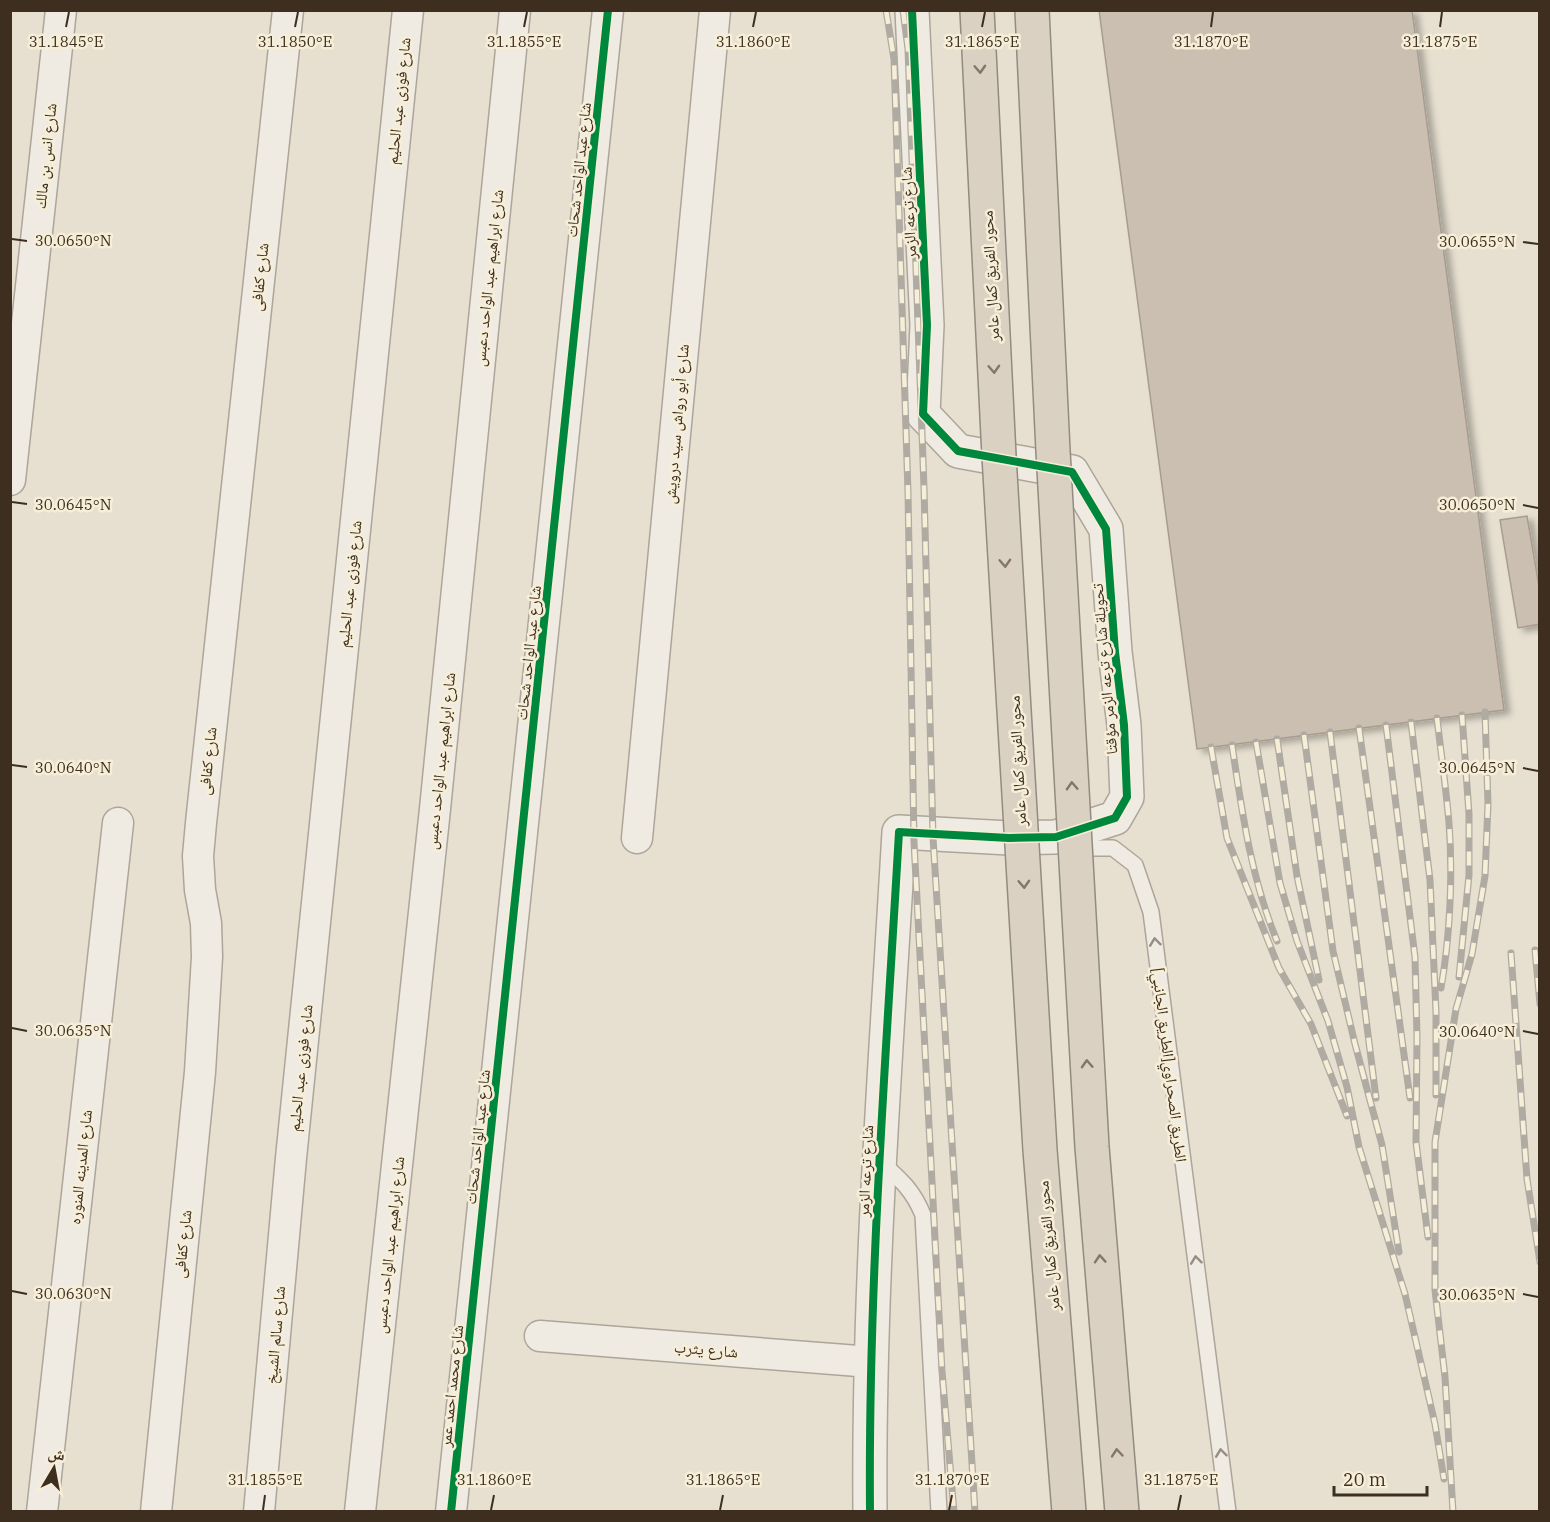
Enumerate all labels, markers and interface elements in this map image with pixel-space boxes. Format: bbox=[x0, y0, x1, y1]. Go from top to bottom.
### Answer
text: 31.1845°E bbox=[29, 32, 103, 51]
text: 31.1850°E bbox=[258, 32, 332, 51]
text: 31.1855°E bbox=[487, 32, 561, 51]
text: 31.1860°E bbox=[716, 32, 790, 51]
text: 31.1865°E bbox=[945, 32, 1019, 51]
text: 31.1870°E bbox=[1174, 32, 1248, 51]
text: 31.1875°E bbox=[1403, 32, 1477, 51]
street label: شارع فوزى عبد الحليم bbox=[381, 36, 416, 166]
one-way arrow bbox=[974, 64, 987, 73]
street label: شارع عبد الواحد شحات bbox=[561, 101, 596, 239]
street label: شارع انس بن مالك bbox=[29, 102, 61, 210]
street label: شارع ترعه الزمر bbox=[896, 166, 921, 261]
street label: شارع ابراهيم عبد الواحد دعبس bbox=[469, 188, 508, 368]
street label: محور الفريق كمال عامر bbox=[977, 210, 1004, 343]
text: 30.0650°N bbox=[35, 231, 111, 250]
text: 30.0655°N bbox=[1439, 232, 1515, 251]
street label: شارع كفافى bbox=[245, 242, 274, 312]
street label: شارع أبو رواش سيد درويش bbox=[659, 343, 694, 505]
one-way arrow bbox=[988, 364, 1001, 373]
text: 30.0645°N bbox=[35, 495, 111, 514]
text: 30.0650°N bbox=[1439, 495, 1515, 514]
street label: شارع فوزى عبد الحليم bbox=[332, 519, 367, 649]
one-way arrow bbox=[998, 559, 1011, 568]
street label: تحويلة شارع ترعه الزمر مؤقتا bbox=[1087, 582, 1122, 755]
street label: شارع عبد الواحد شحات bbox=[511, 584, 546, 722]
street label: شارع ابراهيم عبد الواحد دعبس bbox=[421, 671, 460, 851]
street label: محور الفريق كمال عامر bbox=[1004, 695, 1031, 828]
street label: شارع كفافى bbox=[193, 726, 222, 796]
text: 30.0640°N bbox=[35, 758, 111, 777]
text: 30.0645°N bbox=[1439, 758, 1515, 777]
one-way arrow bbox=[1065, 781, 1078, 790]
one-way arrow bbox=[1017, 879, 1030, 888]
one-way arrow bbox=[1149, 937, 1161, 946]
street label: الطريق الصحراوي[الطريق الجانبي] bbox=[1145, 967, 1192, 1164]
street label: شارع فوزى عبد الحليم bbox=[283, 1003, 318, 1133]
text: 30.0635°N bbox=[35, 1021, 111, 1040]
text: 30.0640°N bbox=[1439, 1022, 1515, 1041]
one-way arrow bbox=[1081, 1060, 1094, 1069]
street label: شارع عبد الواحد شحات bbox=[460, 1068, 495, 1206]
street label: شارع المدينه المنوره bbox=[64, 1109, 97, 1225]
street label: شارع ترعه الزمر bbox=[853, 1124, 878, 1219]
street label: شارع ابراهيم عبد الواحد دعبس bbox=[370, 1155, 409, 1335]
street label: محور الفريق كمال عامر bbox=[1032, 1180, 1065, 1313]
street label: شارع كفافى bbox=[168, 1209, 197, 1279]
one-way arrow bbox=[1094, 1254, 1107, 1263]
one-way arrow bbox=[1190, 1256, 1202, 1265]
text: 30.0630°N bbox=[35, 1284, 111, 1303]
street label: شارع سالم الشيخ bbox=[261, 1285, 290, 1385]
text: 30.0635°N bbox=[1439, 1285, 1515, 1304]
street label: شارع محمد احمد عمر bbox=[435, 1324, 468, 1449]
street label: شارع يثرب bbox=[673, 1336, 739, 1363]
north arrow bbox=[24, 1438, 84, 1498]
text: ش bbox=[47, 1442, 67, 1465]
one-way arrow bbox=[1111, 1449, 1124, 1458]
one-way arrow bbox=[1215, 1449, 1227, 1458]
scale bar bbox=[1334, 1459, 1427, 1497]
text: 20 m bbox=[1343, 1468, 1386, 1491]
text: 31.1855°E bbox=[228, 1470, 302, 1489]
text: 31.1860°E bbox=[457, 1470, 531, 1489]
text: 31.1865°E bbox=[686, 1470, 760, 1489]
text: 31.1870°E bbox=[915, 1470, 989, 1489]
text: 31.1875°E bbox=[1144, 1470, 1218, 1489]

